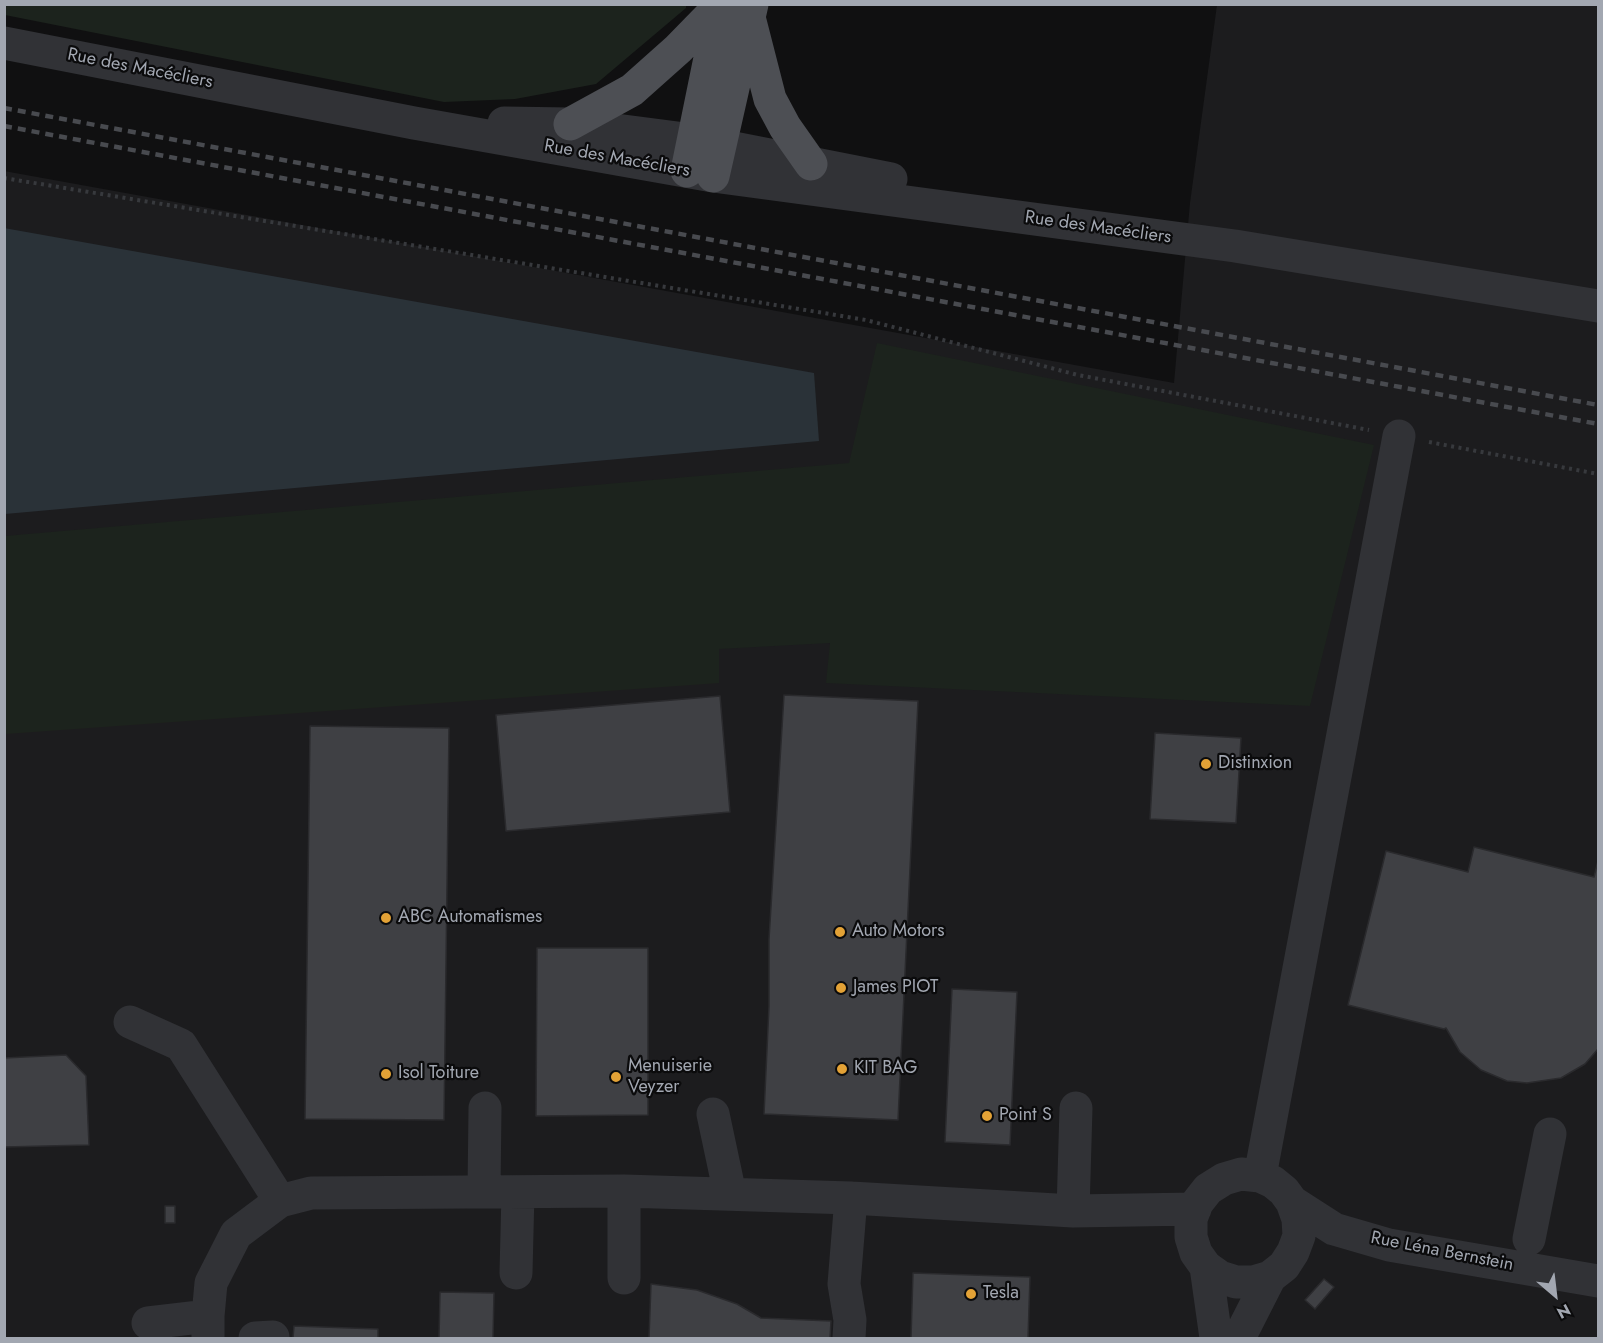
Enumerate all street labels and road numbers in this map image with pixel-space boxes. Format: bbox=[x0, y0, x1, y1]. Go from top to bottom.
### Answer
street label: Rue des Macécliers bbox=[65, 44, 215, 94]
street label: Rue des Macécliers bbox=[542, 136, 692, 182]
street label: Rue des Macécliers bbox=[1023, 207, 1173, 249]
street label: Rue Léna Bernstein bbox=[1369, 1228, 1515, 1276]

